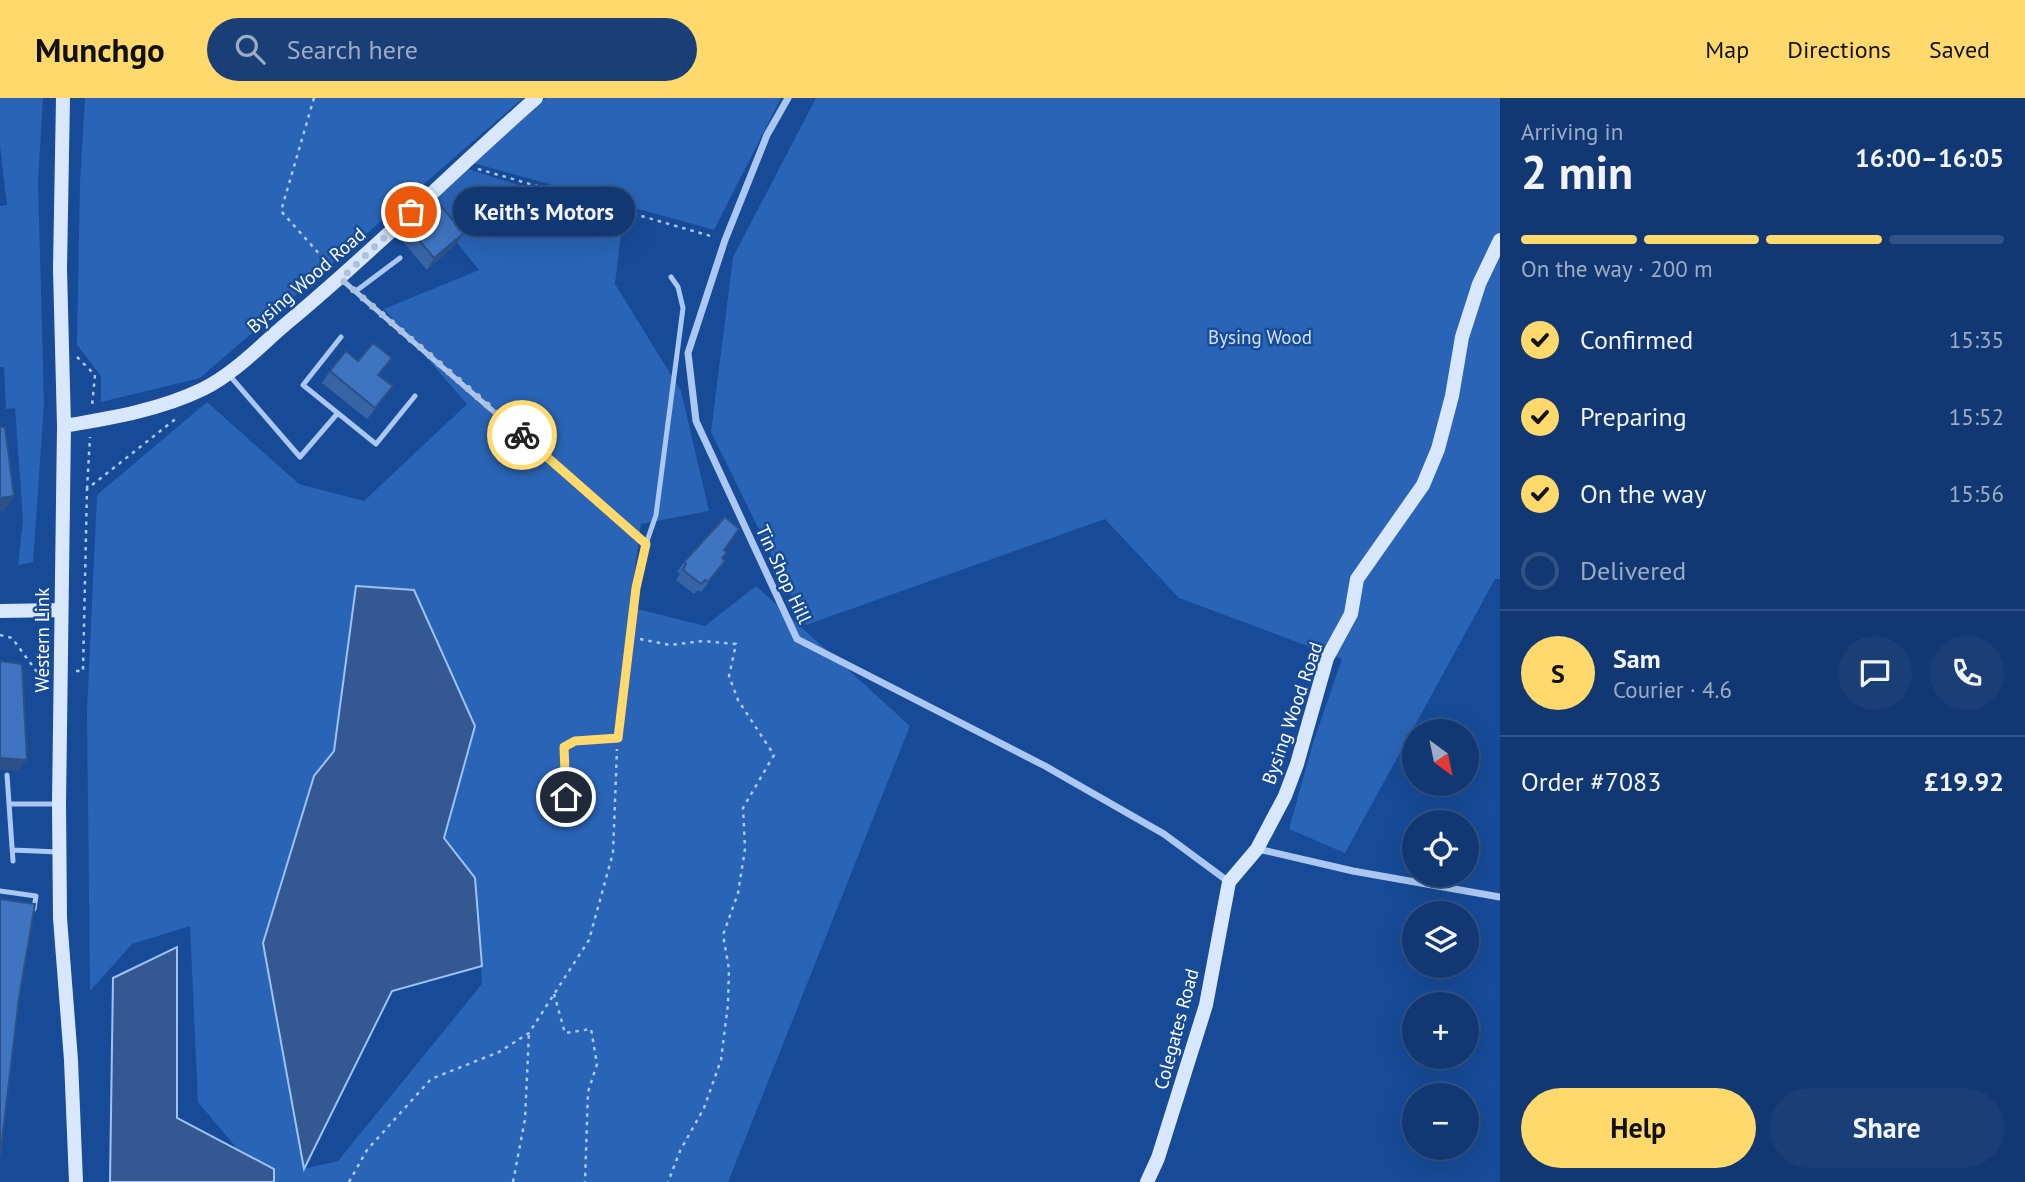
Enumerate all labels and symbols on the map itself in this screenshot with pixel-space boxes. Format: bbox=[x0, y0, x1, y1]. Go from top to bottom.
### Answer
pin bbox=[381, 182, 441, 242]
callout: Keith's Motors bbox=[453, 188, 635, 236]
street label: Bysing Wood Road bbox=[242, 222, 370, 338]
park label: Bysing Wood bbox=[1208, 325, 1312, 349]
courier bbox=[487, 400, 557, 470]
street label: Tin Shop Hill bbox=[751, 521, 817, 628]
street label: Western Link bbox=[30, 588, 54, 692]
street label: Bysing Wood Road bbox=[1256, 639, 1328, 787]
north arrow bbox=[1402, 719, 1479, 796]
pin bbox=[536, 767, 596, 827]
street label: Colegates Road bbox=[1148, 966, 1204, 1092]

